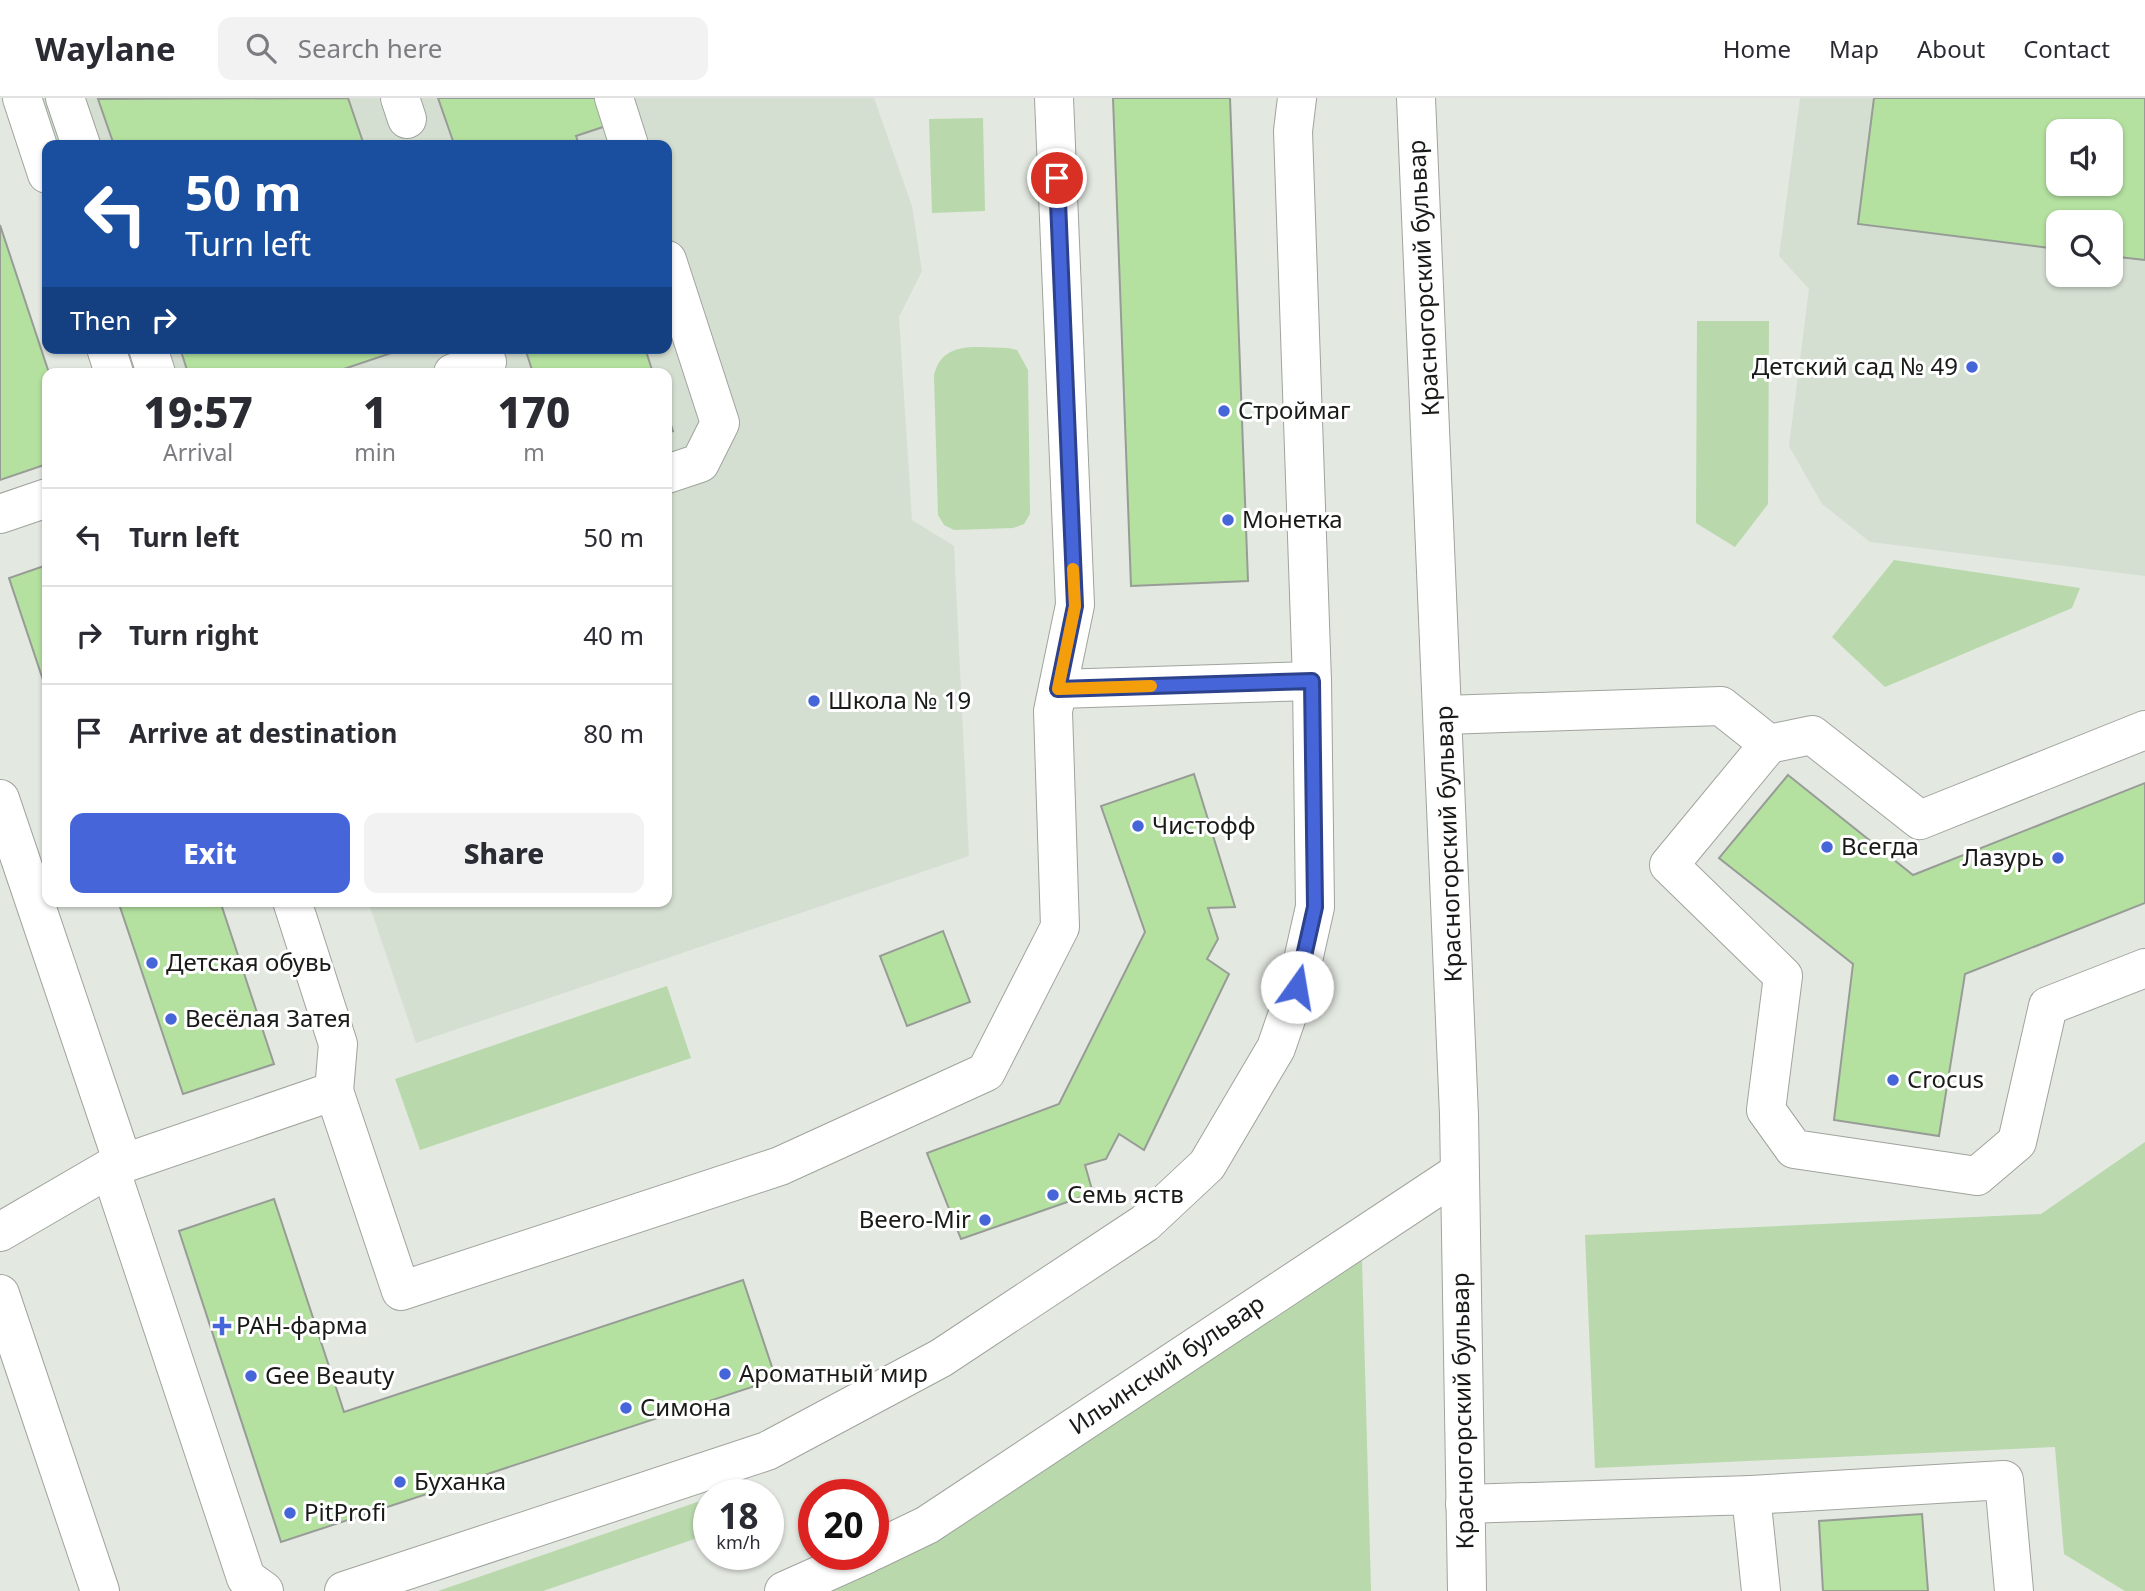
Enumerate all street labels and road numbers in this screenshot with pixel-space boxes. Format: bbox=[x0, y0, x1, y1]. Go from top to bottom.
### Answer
street label: Красногорский бульвар bbox=[1399, 139, 1446, 417]
street label: Красногорский бульвар bbox=[1426, 705, 1469, 983]
street label: Красногорский бульвар bbox=[1443, 1272, 1480, 1550]
street label: Ильинский бульвар bbox=[1062, 1286, 1270, 1441]

